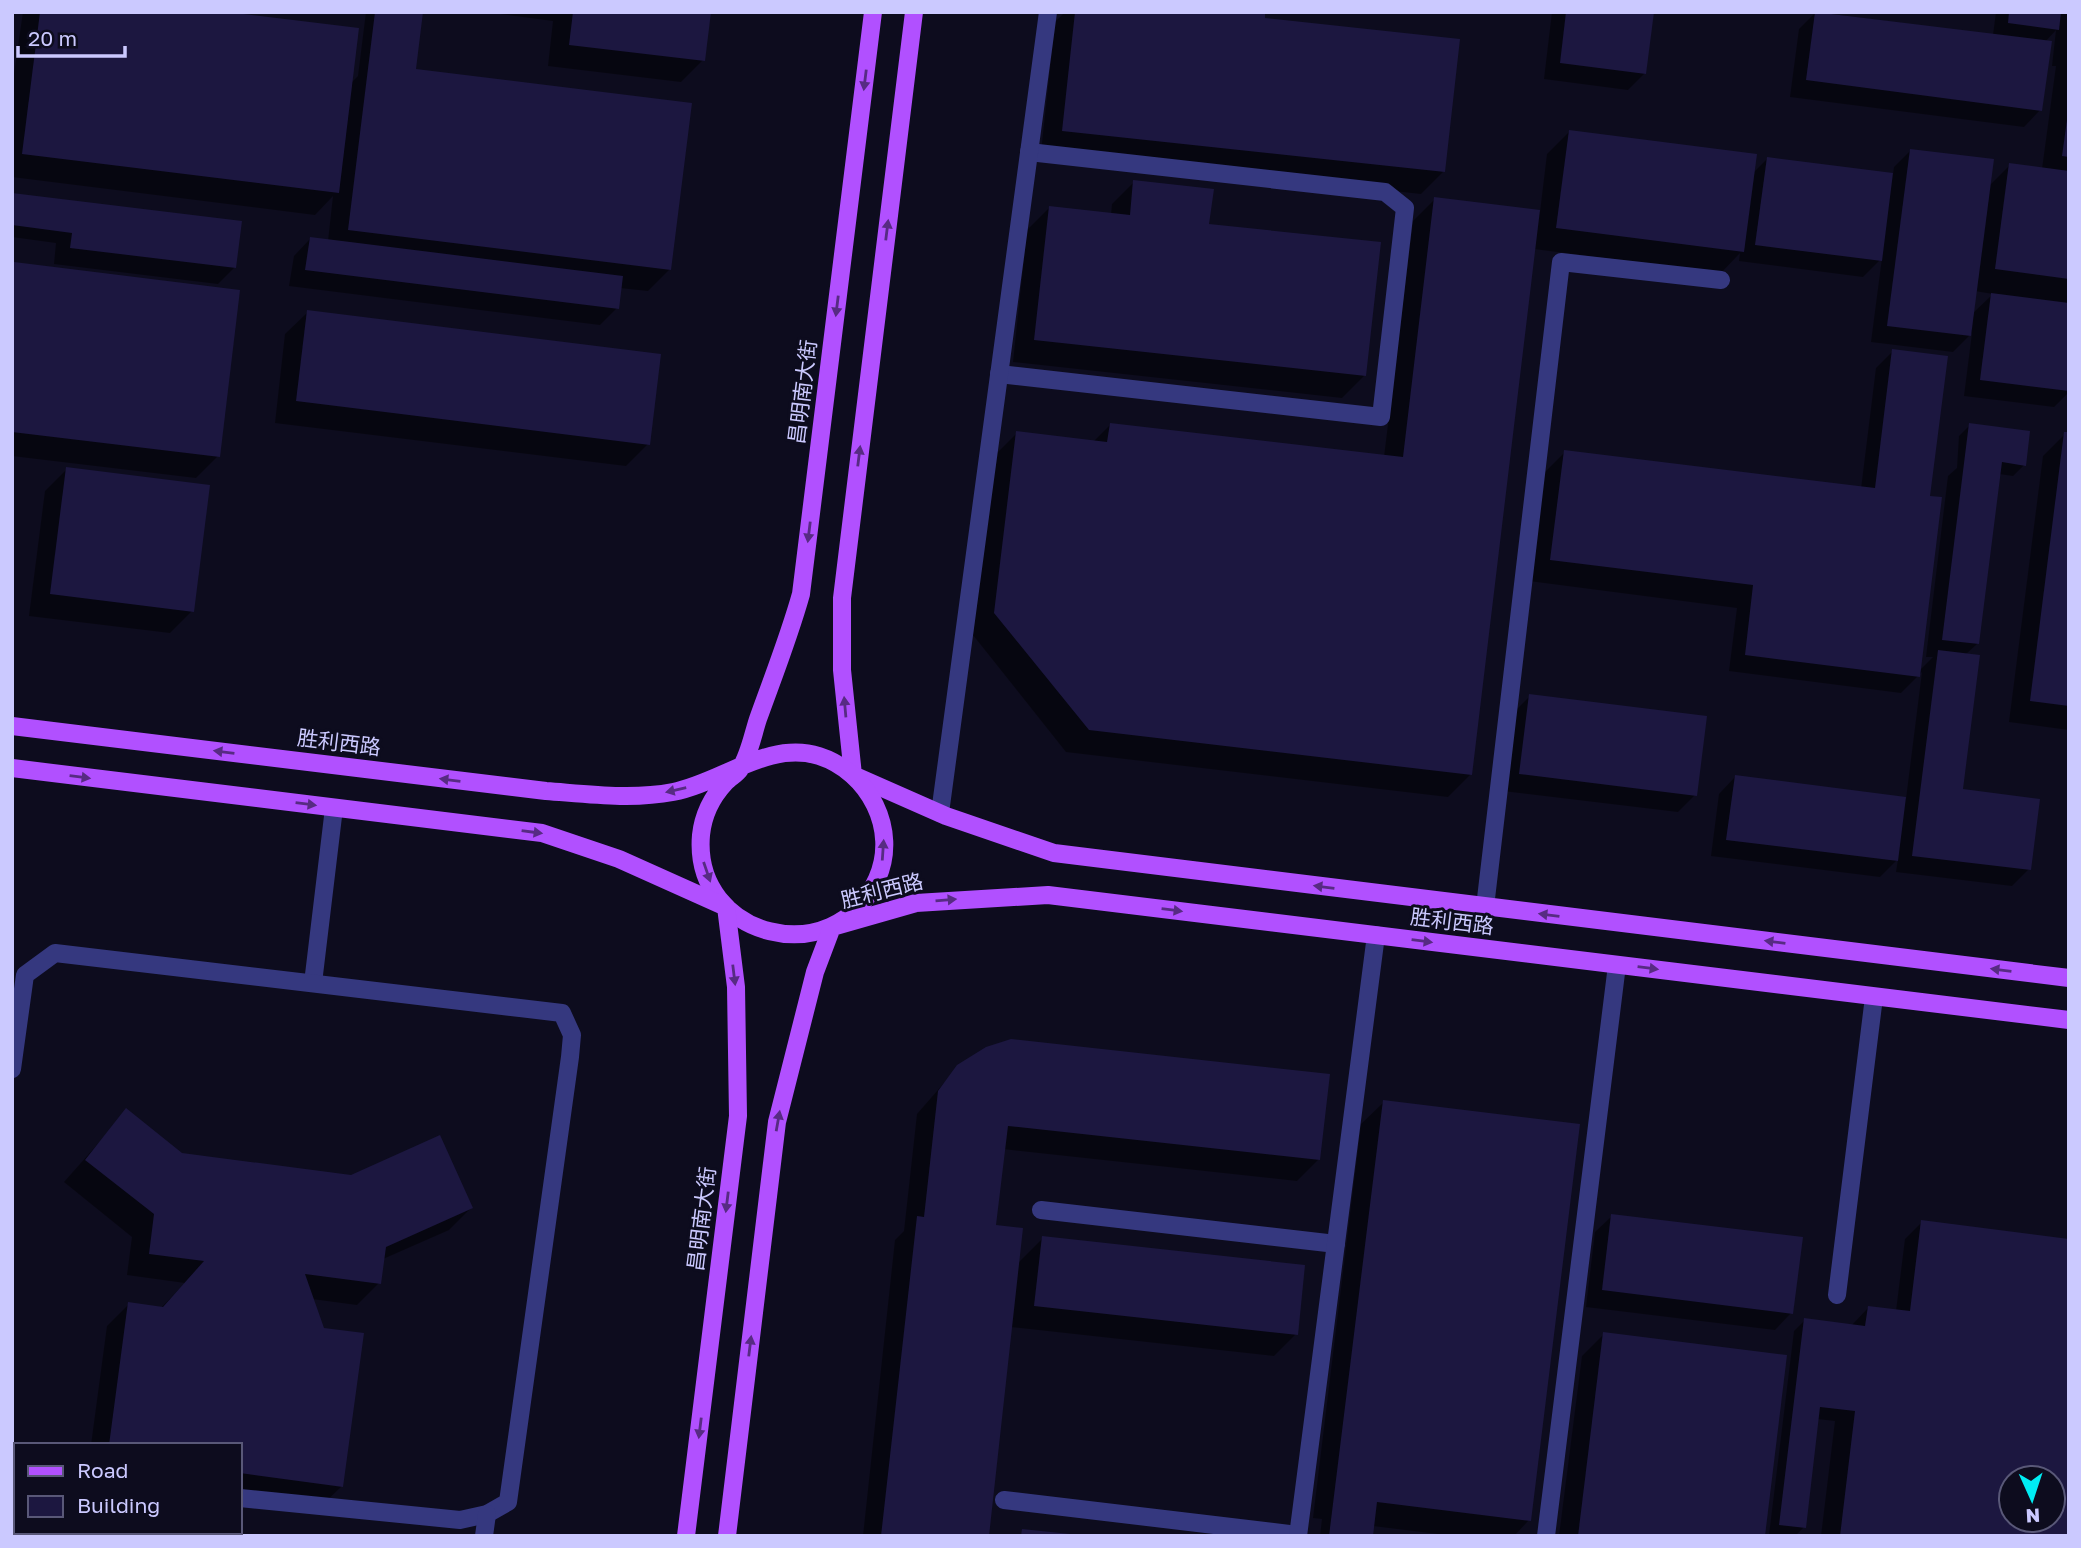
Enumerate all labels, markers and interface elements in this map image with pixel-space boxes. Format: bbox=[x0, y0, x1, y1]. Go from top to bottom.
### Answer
scale bar bbox=[18, 14, 124, 58]
text: 20 m bbox=[28, 25, 77, 51]
one-way arrow bbox=[859, 69, 870, 91]
one-way arrow bbox=[881, 219, 892, 241]
one-way arrow bbox=[831, 295, 842, 317]
street label: 昌明南大街 bbox=[783, 338, 821, 446]
one-way arrow bbox=[854, 445, 865, 467]
one-way arrow bbox=[804, 521, 815, 543]
one-way arrow bbox=[839, 696, 850, 718]
street label: 胜利西路 bbox=[296, 724, 382, 760]
one-way arrow bbox=[213, 746, 235, 757]
one-way arrow bbox=[69, 771, 91, 782]
one-way arrow bbox=[439, 774, 461, 785]
one-way arrow bbox=[665, 784, 687, 795]
one-way arrow bbox=[295, 799, 317, 810]
one-way arrow bbox=[521, 827, 543, 838]
one-way arrow bbox=[878, 839, 889, 861]
one-way arrow bbox=[702, 862, 713, 883]
street label: 胜利西路 bbox=[838, 867, 926, 913]
one-way arrow bbox=[1312, 881, 1334, 892]
one-way arrow bbox=[935, 894, 957, 905]
street label: 胜利西路 bbox=[1409, 903, 1495, 939]
one-way arrow bbox=[1161, 905, 1183, 916]
one-way arrow bbox=[1538, 909, 1560, 920]
one-way arrow bbox=[1411, 935, 1433, 946]
one-way arrow bbox=[1764, 937, 1786, 948]
one-way arrow bbox=[1637, 963, 1659, 974]
one-way arrow bbox=[729, 964, 740, 986]
one-way arrow bbox=[1990, 964, 2012, 975]
one-way arrow bbox=[773, 1110, 784, 1132]
street label: 昌明南大街 bbox=[682, 1165, 720, 1273]
one-way arrow bbox=[722, 1191, 733, 1213]
one-way arrow bbox=[744, 1335, 755, 1357]
one-way arrow bbox=[694, 1417, 705, 1439]
legend bbox=[14, 1443, 242, 1534]
text: Road bbox=[77, 1457, 128, 1483]
north arrow bbox=[1997, 1464, 2067, 1534]
text: Building bbox=[77, 1492, 160, 1518]
text: N bbox=[2025, 1505, 2041, 1528]

